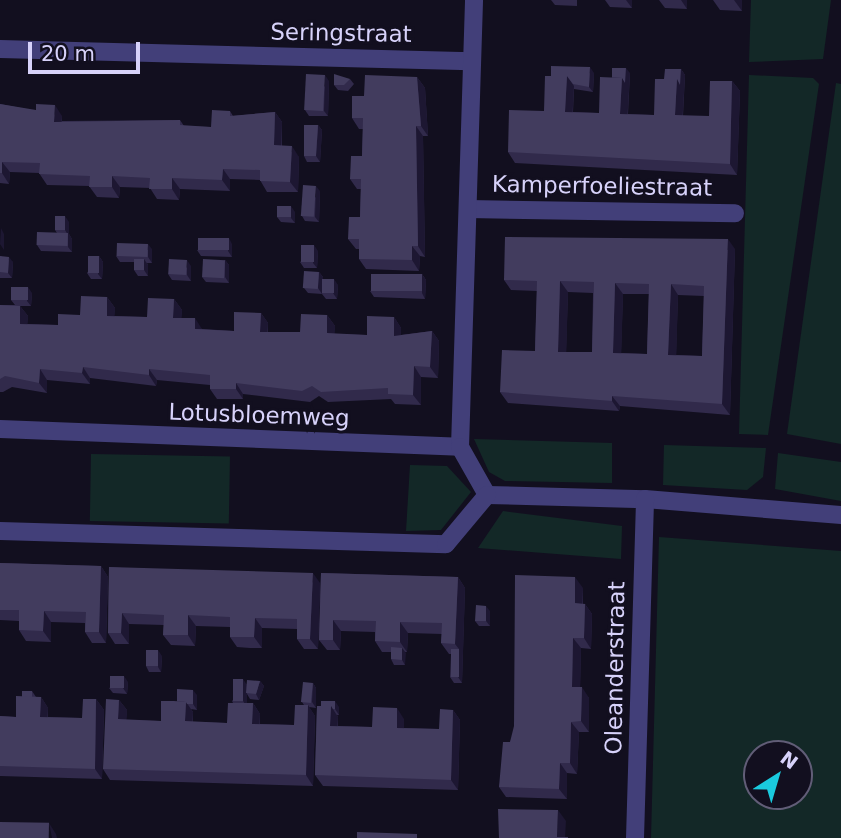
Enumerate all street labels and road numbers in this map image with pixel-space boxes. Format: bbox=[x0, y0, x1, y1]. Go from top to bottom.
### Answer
street label: Seringstraat bbox=[270, 18, 412, 48]
street label: Kamperfoeliestraat bbox=[492, 170, 712, 202]
street label: Lotusbloemweg bbox=[168, 398, 350, 432]
street label: Oleanderstraat bbox=[600, 581, 630, 755]

